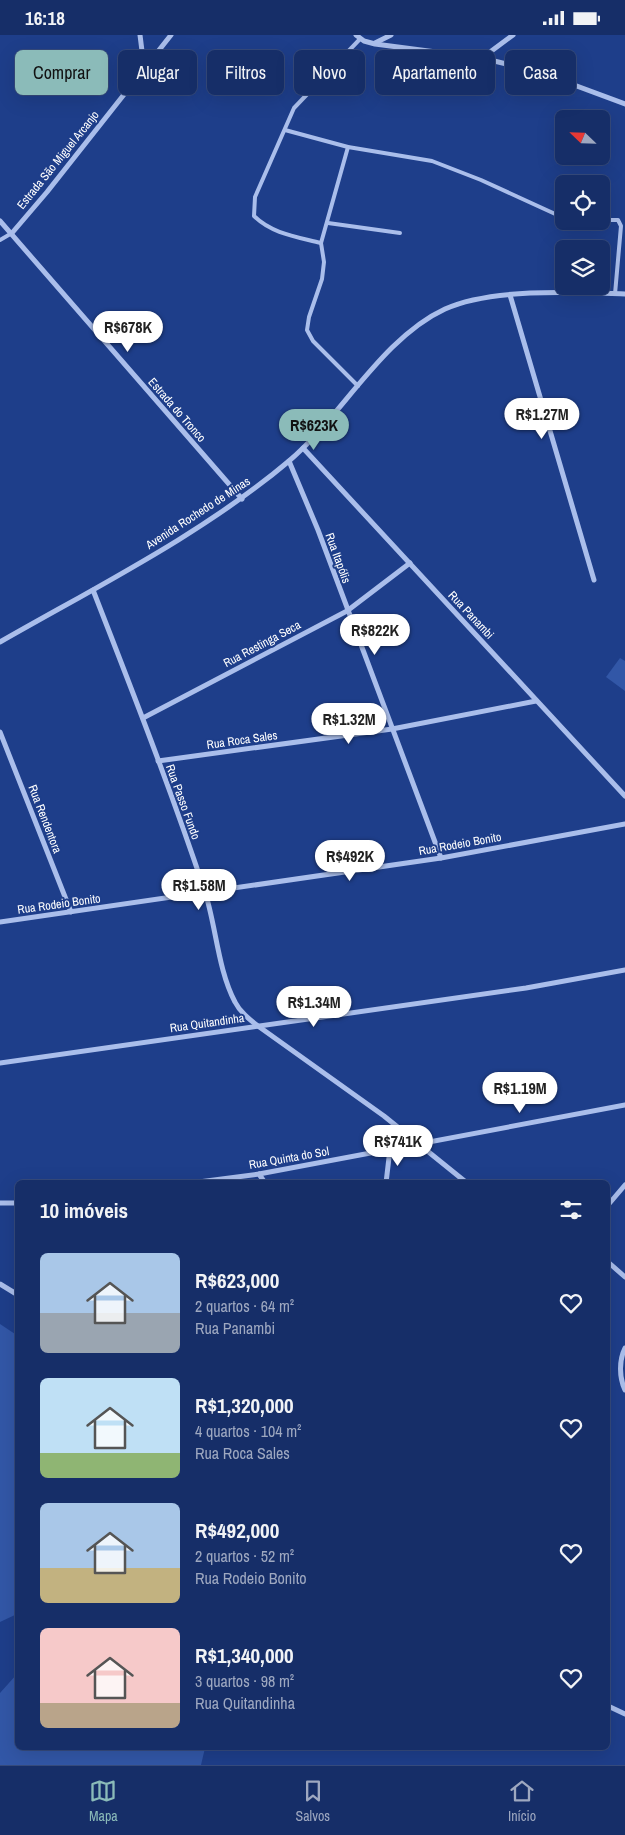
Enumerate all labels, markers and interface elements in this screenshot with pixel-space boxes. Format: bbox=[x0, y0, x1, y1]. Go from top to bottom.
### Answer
text: 16:18 bbox=[25, 5, 65, 31]
chip: Comprar bbox=[15, 50, 108, 95]
chip: Alugar bbox=[118, 50, 197, 95]
chip: Filtros bbox=[207, 50, 284, 95]
chip: Novo bbox=[294, 50, 365, 95]
chip: Apartamento bbox=[375, 50, 495, 95]
chip: Casa bbox=[505, 50, 576, 95]
street label: Estrada São Miguel Arcanjo bbox=[13, 108, 103, 212]
north arrow bbox=[555, 110, 610, 165]
map controls bbox=[555, 110, 610, 295]
button: locate bbox=[555, 175, 610, 230]
button: layers bbox=[555, 240, 610, 295]
pin: R$678K bbox=[87, 311, 169, 353]
text: R$678K bbox=[104, 316, 152, 338]
street label: Estrada do Tronco bbox=[145, 374, 209, 446]
pin: R$1.27M bbox=[496, 397, 588, 440]
text: R$1.27M bbox=[515, 403, 569, 425]
pin: R$623K bbox=[273, 409, 355, 451]
text: R$623K bbox=[290, 414, 338, 436]
street label: Avenida Rochedo de Minas bbox=[142, 473, 253, 553]
street label: Rua Itapólis bbox=[322, 531, 355, 585]
street label: Rua Panambi bbox=[445, 588, 497, 642]
pin: R$822K bbox=[334, 613, 416, 656]
street label: Rua Restinga Seca bbox=[221, 617, 304, 671]
text: R$822K bbox=[351, 619, 399, 641]
pin: R$1.32M bbox=[303, 703, 395, 745]
text: R$1.32M bbox=[322, 708, 376, 730]
street label: Rua Roca Sales bbox=[206, 727, 278, 753]
street label: Rua Passo Fundo bbox=[162, 762, 204, 842]
street label: Rua Rendentora bbox=[25, 782, 66, 856]
street label: Rua Rodeio Bonito bbox=[417, 829, 503, 859]
pin: R$492K bbox=[309, 839, 391, 882]
text: R$492K bbox=[326, 845, 374, 867]
pin: R$1.58M bbox=[153, 869, 245, 911]
text: R$1.58M bbox=[172, 874, 226, 896]
street label: Rua Rodeio Bonito bbox=[16, 890, 102, 918]
pin: R$1.34M bbox=[268, 985, 360, 1028]
text: R$1.34M bbox=[287, 991, 341, 1013]
street label: Rua Quitandinha bbox=[169, 1010, 246, 1036]
pin: R$1.19M bbox=[474, 1071, 566, 1114]
text: R$1.19M bbox=[493, 1077, 547, 1099]
pin: R$741K bbox=[357, 1125, 439, 1167]
text: R$741K bbox=[374, 1130, 422, 1152]
street label: Rua Quinta do Sol bbox=[248, 1143, 330, 1173]
text: 10 imóveis bbox=[40, 1196, 128, 1225]
icon: filters bbox=[557, 1196, 585, 1224]
text: R$623,000 bbox=[195, 1266, 279, 1295]
icon: home bbox=[80, 1273, 140, 1333]
icon: heart bbox=[557, 1289, 585, 1317]
text: 2 quartos · 64 m² bbox=[195, 1295, 294, 1317]
text: Rua Panambi bbox=[195, 1317, 275, 1339]
text: R$1,320,000 bbox=[195, 1391, 294, 1420]
icon: home bbox=[80, 1398, 140, 1458]
icon: heart bbox=[557, 1414, 585, 1442]
text: 4 quartos · 104 m² bbox=[195, 1420, 301, 1442]
text: Rua Roca Sales bbox=[195, 1442, 290, 1464]
text: R$492,000 bbox=[195, 1516, 279, 1545]
icon: home bbox=[80, 1523, 140, 1583]
icon: heart bbox=[557, 1539, 585, 1567]
text: 2 quartos · 52 m² bbox=[195, 1545, 294, 1567]
text: Rua Rodeio Bonito bbox=[195, 1567, 307, 1589]
text: R$1,340,000 bbox=[195, 1641, 294, 1670]
icon: home bbox=[80, 1648, 140, 1708]
icon: heart bbox=[557, 1664, 585, 1692]
text: 3 quartos · 98 m² bbox=[195, 1670, 294, 1692]
text: Rua Quitandinha bbox=[195, 1692, 295, 1714]
tab: Mapa bbox=[89, 1777, 118, 1825]
tab: Salvos bbox=[296, 1777, 330, 1825]
tab: Início bbox=[508, 1777, 536, 1825]

